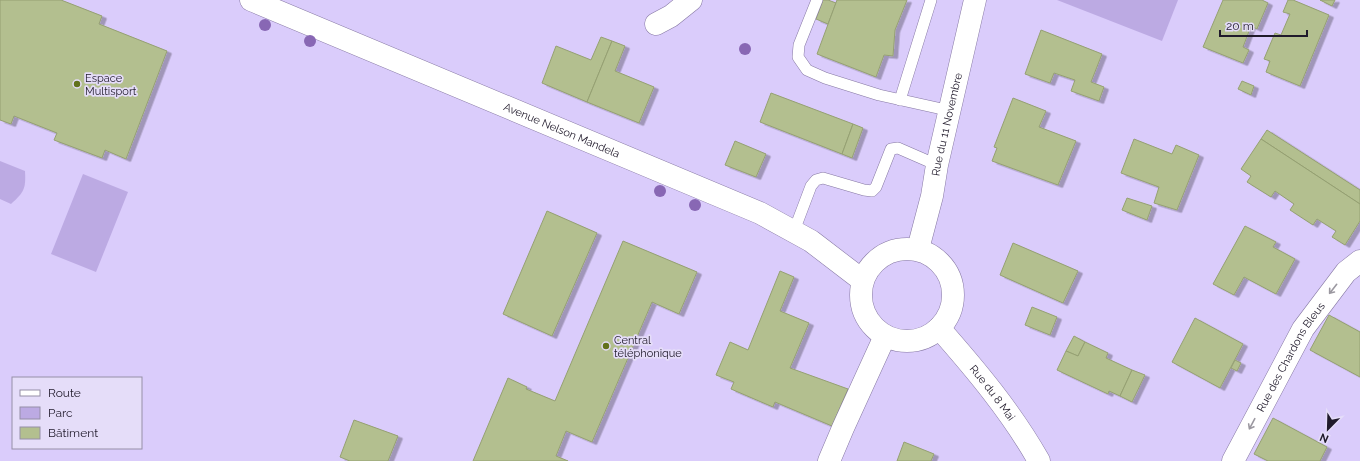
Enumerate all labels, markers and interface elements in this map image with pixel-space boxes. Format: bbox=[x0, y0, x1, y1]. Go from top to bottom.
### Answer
scale bar bbox=[1220, 12, 1307, 38]
text: 20 m bbox=[1226, 19, 1254, 33]
street label: Rue du 11 Novembre bbox=[929, 71, 965, 177]
place label: Espace Multisport bbox=[85, 72, 137, 98]
marker: Espace Multisport bbox=[72, 79, 82, 89]
street label: Avenue Nelson Mandela bbox=[502, 100, 622, 161]
one-way arrow bbox=[1329, 284, 1338, 295]
street label: Rue des Chardons Bleus bbox=[1254, 300, 1328, 414]
place label: Central téléphonique bbox=[614, 334, 682, 360]
marker: Central téléphonique bbox=[601, 341, 611, 351]
street label: Rue du 8 Mai bbox=[967, 363, 1018, 423]
legend bbox=[12, 377, 142, 449]
text: Route bbox=[48, 386, 81, 400]
text: Parc bbox=[48, 406, 73, 420]
north arrow bbox=[1308, 409, 1348, 449]
one-way arrow bbox=[1248, 418, 1256, 430]
text: Bâtiment bbox=[48, 426, 98, 440]
text: N bbox=[1318, 430, 1331, 445]

